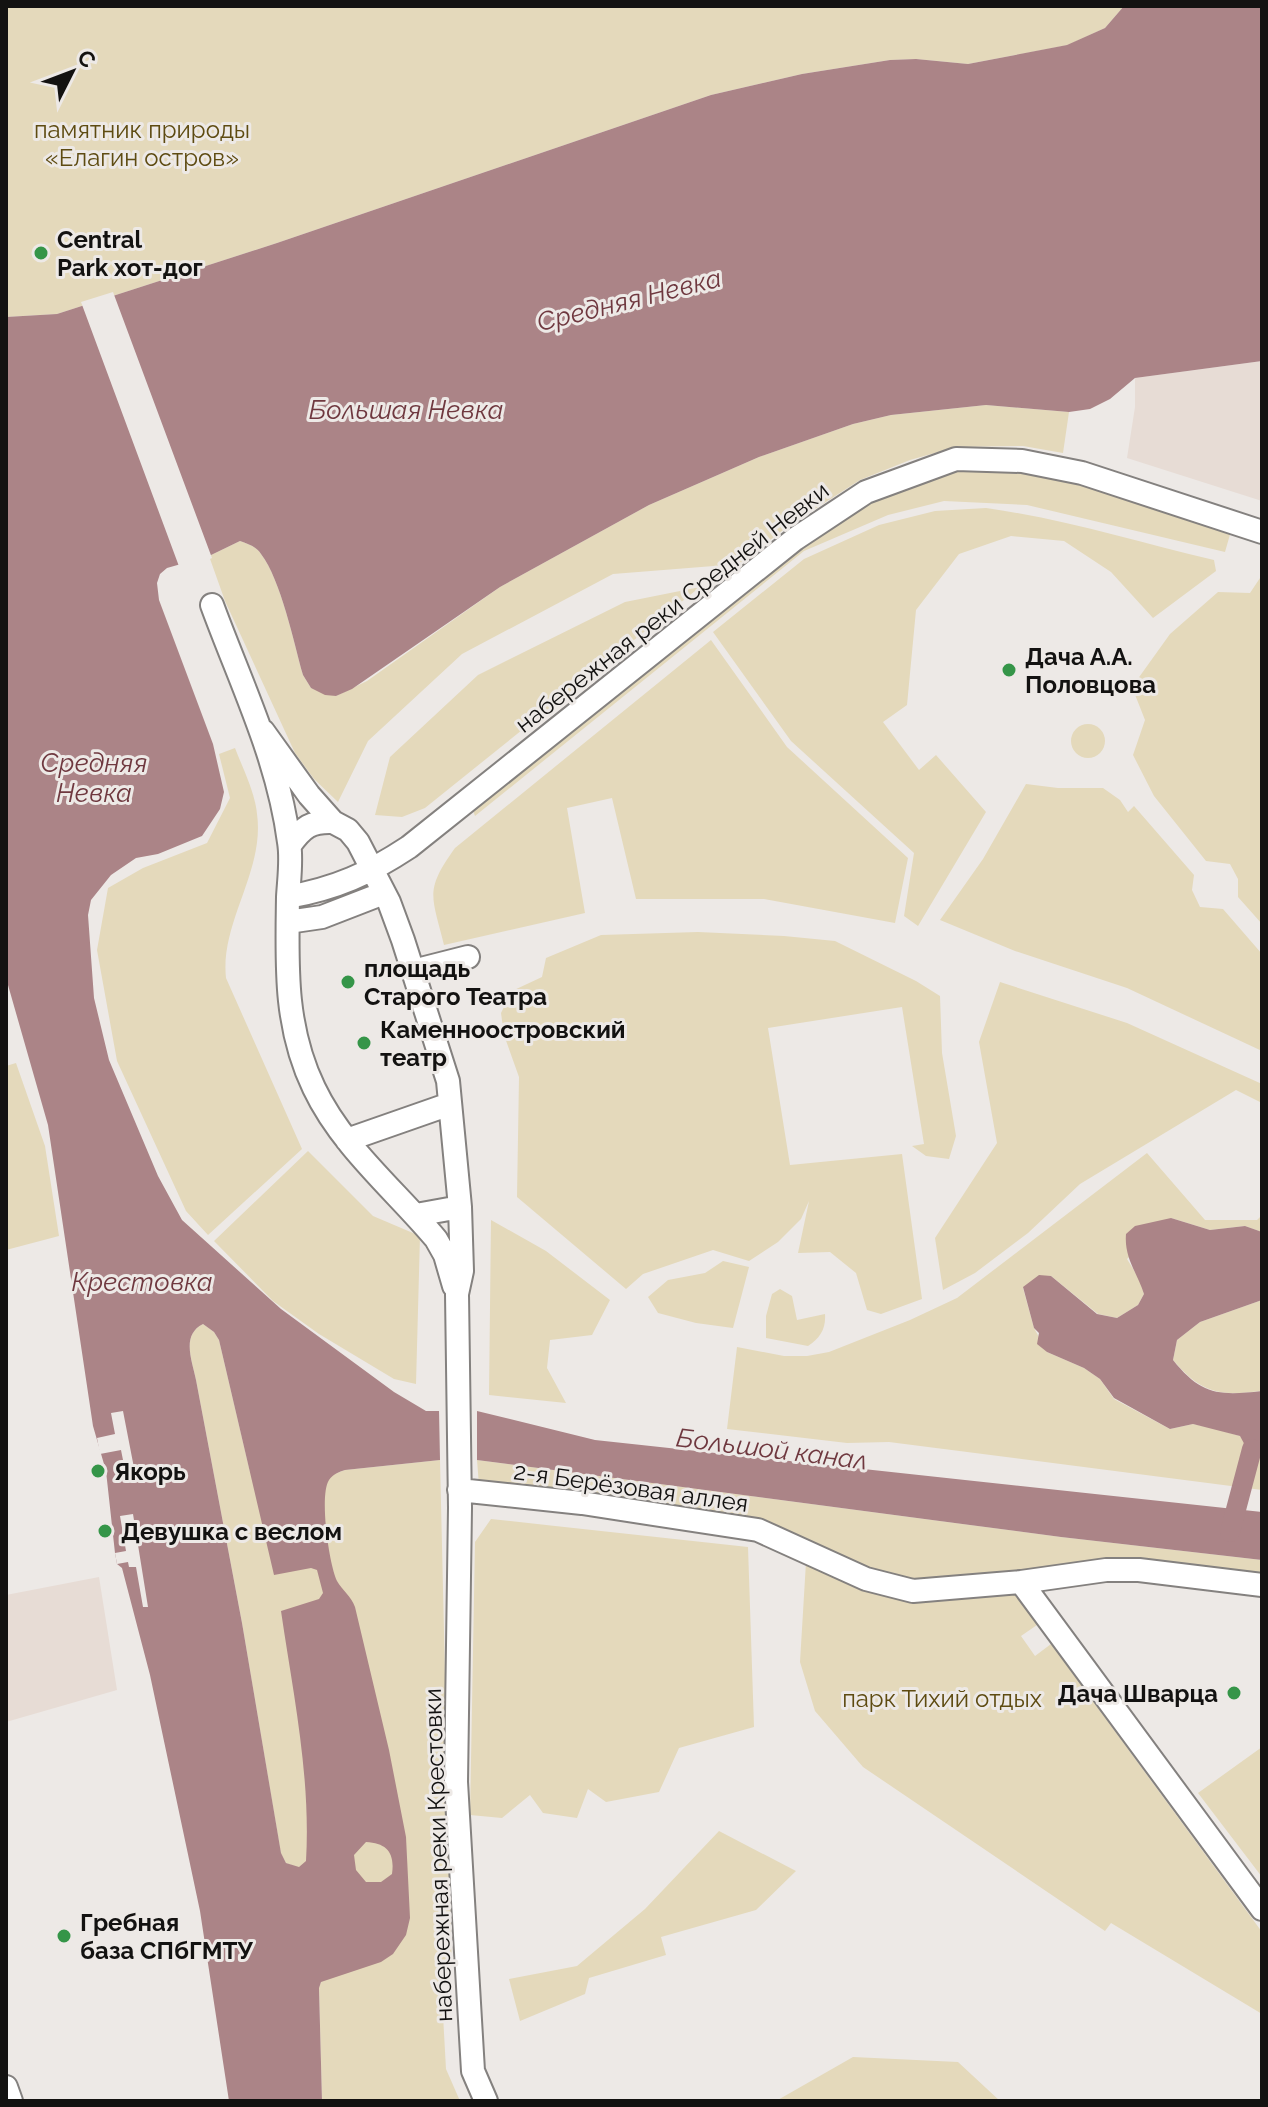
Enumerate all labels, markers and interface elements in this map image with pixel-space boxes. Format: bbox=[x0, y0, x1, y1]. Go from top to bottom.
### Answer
north arrow bbox=[32, 32, 112, 112]
text: С bbox=[72, 44, 102, 73]
park label: памятник природы «Елагин остров» bbox=[34, 115, 250, 172]
place label: Central Park хот-дог bbox=[57, 225, 203, 282]
marker: Central Park хот-дог bbox=[32, 244, 50, 262]
water label: Средняя Невка bbox=[534, 263, 724, 337]
water label: Большая Невка bbox=[309, 395, 503, 425]
street label: набережная реки Средней Невки bbox=[509, 476, 835, 738]
place label: Дача А.А. Половцова bbox=[1025, 642, 1156, 699]
marker: Дача А.А. Половцова bbox=[1000, 661, 1018, 679]
water label: Средняя Невка bbox=[41, 748, 147, 808]
place label: площадь Старого Театра bbox=[364, 954, 547, 1011]
marker: площадь Старого Театра bbox=[339, 973, 357, 991]
place label: Каменноостровский театр bbox=[380, 1015, 626, 1072]
marker: Каменноостровский театр bbox=[355, 1034, 373, 1052]
water label: Крестовка bbox=[71, 1267, 213, 1297]
water label: Большой канал bbox=[675, 1422, 869, 1476]
street label: 2-я Берёзовая аллея bbox=[512, 1456, 750, 1518]
place label: Якорь bbox=[114, 1457, 186, 1486]
marker: Якорь bbox=[89, 1462, 107, 1480]
place label: Девушка с веслом bbox=[121, 1517, 342, 1546]
marker: Девушка с веслом bbox=[96, 1522, 114, 1540]
place label: Дача Шварца bbox=[1058, 1679, 1218, 1708]
park label: парк Тихий отдых bbox=[842, 1684, 1042, 1713]
marker: Дача Шварца bbox=[1225, 1684, 1243, 1702]
street label: набережная реки Крестовки bbox=[418, 1688, 458, 2022]
place label: Гребная база СПбГМТУ bbox=[80, 1908, 253, 1965]
marker: Гребная база СПбГМТУ bbox=[55, 1927, 73, 1945]

